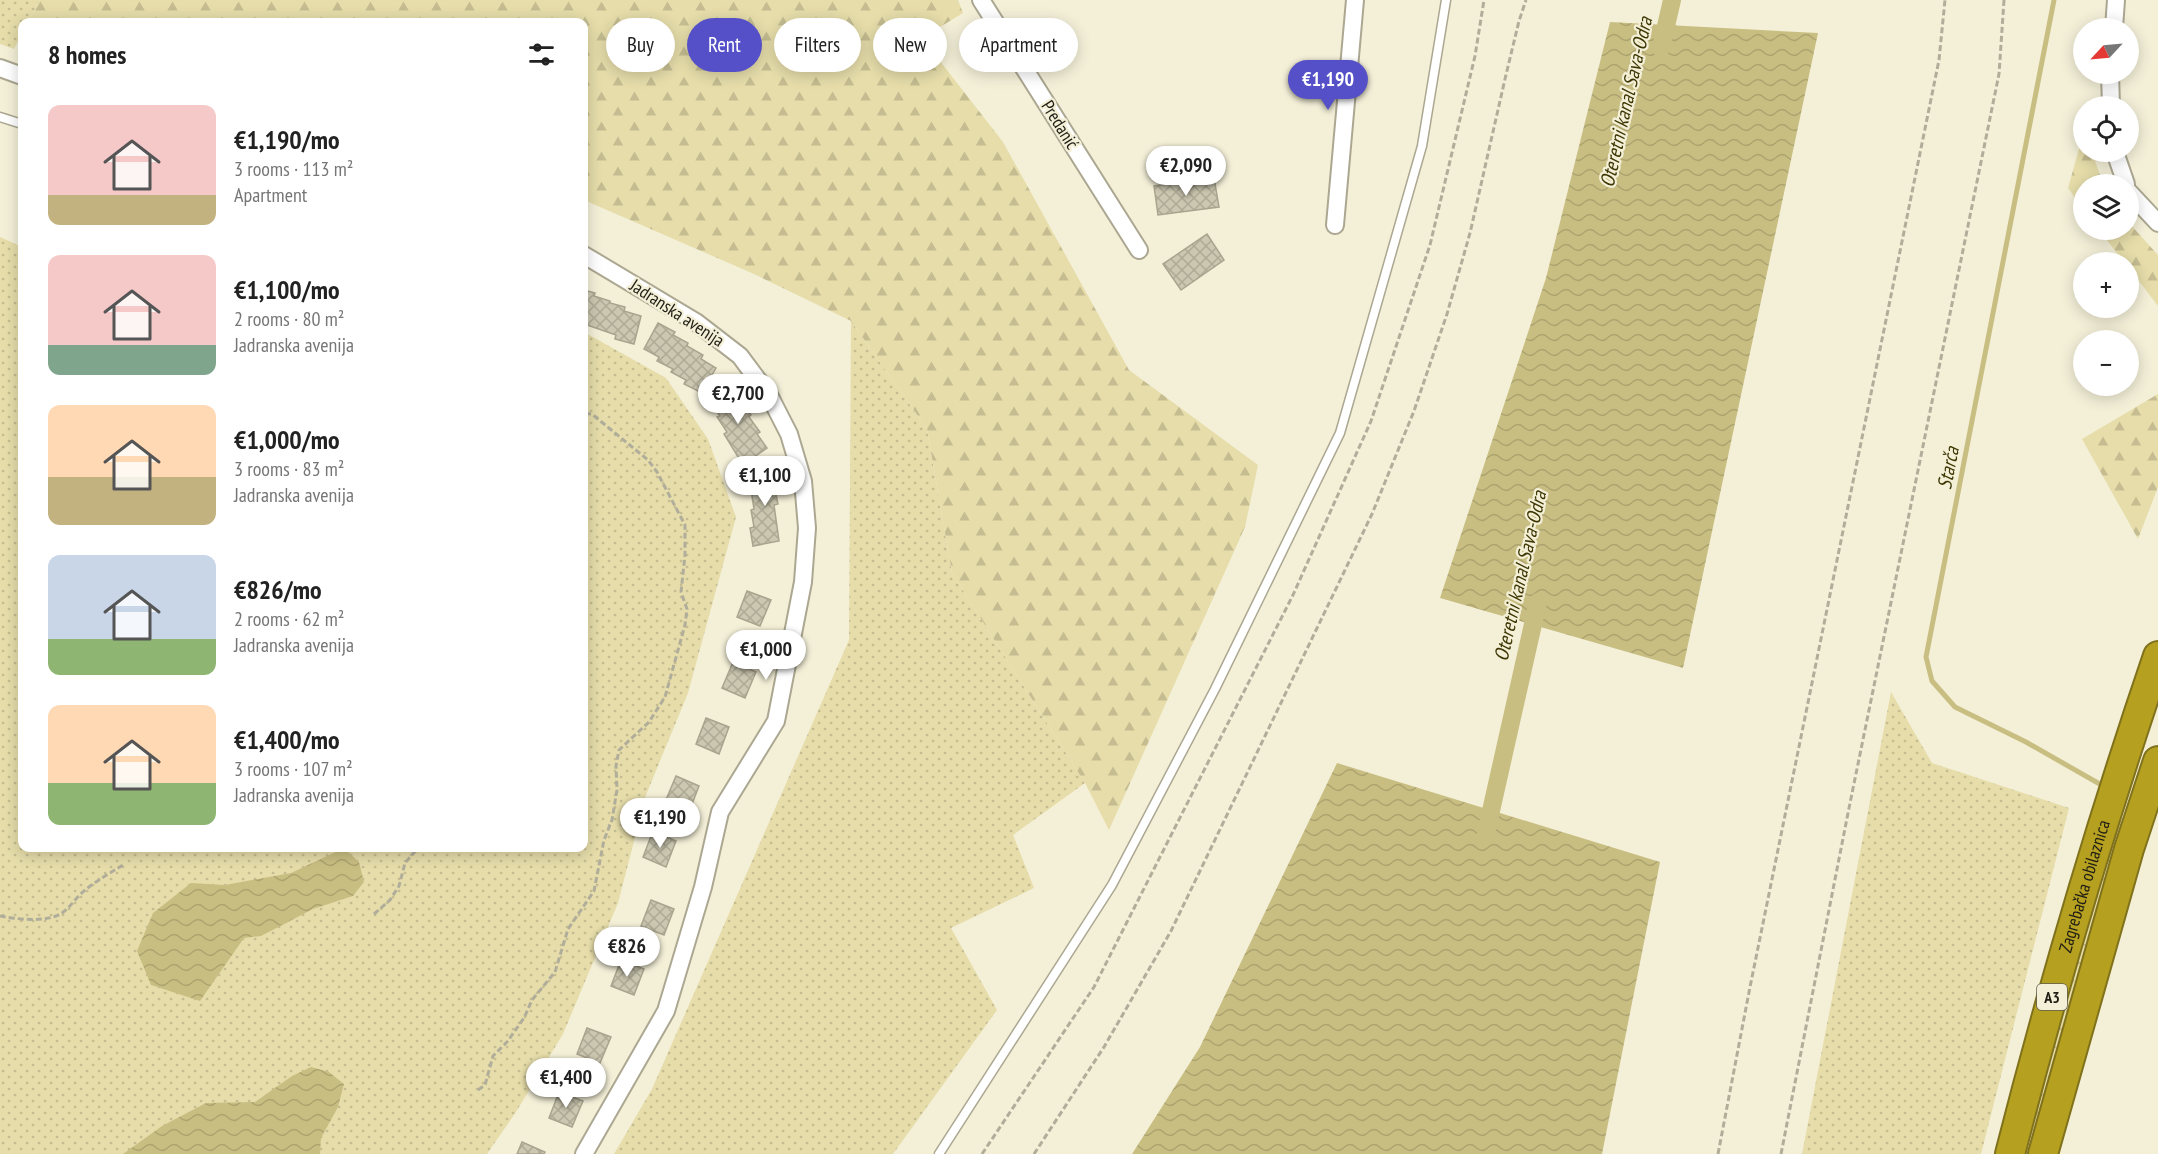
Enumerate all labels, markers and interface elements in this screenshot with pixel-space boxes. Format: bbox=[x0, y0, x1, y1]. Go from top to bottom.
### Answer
water label: Oteretni kanal Sava-Odra bbox=[1594, 13, 1658, 190]
chip: Buy bbox=[606, 18, 675, 72]
chip: Rent bbox=[687, 18, 762, 72]
chip: Filters bbox=[774, 18, 861, 72]
chip: New bbox=[873, 18, 947, 72]
chip: Apartment bbox=[959, 18, 1078, 72]
north arrow bbox=[2073, 18, 2139, 84]
map controls bbox=[2073, 18, 2139, 396]
text: 8 homes bbox=[48, 38, 126, 71]
icon: filters bbox=[525, 38, 558, 71]
pin: €1,190 bbox=[1279, 60, 1377, 111]
text: €1,190 bbox=[1302, 66, 1354, 92]
street label: Predanić bbox=[1037, 96, 1085, 154]
button: locate bbox=[2073, 96, 2139, 162]
text: €1,190/mo bbox=[234, 123, 340, 156]
icon: home bbox=[96, 129, 168, 201]
pin: €2,090 bbox=[1137, 146, 1235, 197]
text: €2,090 bbox=[1160, 152, 1212, 178]
text: 3 rooms · 113 m² bbox=[234, 156, 353, 182]
button: layers bbox=[2073, 174, 2139, 240]
text: Apartment bbox=[234, 182, 307, 208]
button: + bbox=[2073, 252, 2139, 318]
text: €1,100/mo bbox=[234, 273, 340, 306]
street label: Jadranska avenija bbox=[625, 273, 729, 352]
icon: home bbox=[96, 279, 168, 351]
text: 2 rooms · 80 m² bbox=[234, 306, 344, 332]
button: − bbox=[2073, 330, 2139, 396]
text: Jadranska avenija bbox=[234, 332, 354, 358]
pin: €2,700 bbox=[689, 374, 787, 425]
text: €2,700 bbox=[712, 380, 764, 406]
text: €1,000/mo bbox=[234, 423, 340, 456]
icon: home bbox=[96, 429, 168, 501]
water label: Starča bbox=[1931, 444, 1965, 491]
text: 3 rooms · 83 m² bbox=[234, 456, 344, 482]
pin: €1,100 bbox=[716, 456, 814, 507]
text: €1,100 bbox=[739, 462, 791, 488]
text: Jadranska avenija bbox=[234, 482, 354, 508]
water label: Oteretni kanal Sava-Odra bbox=[1488, 487, 1552, 664]
text: €826/mo bbox=[234, 573, 322, 606]
icon: home bbox=[96, 579, 168, 651]
text: 2 rooms · 62 m² bbox=[234, 606, 344, 632]
pin: €1,000 bbox=[717, 630, 815, 681]
text: Jadranska avenija bbox=[234, 632, 354, 658]
text: €1,000 bbox=[740, 636, 792, 662]
text: €1,400/mo bbox=[234, 723, 340, 756]
icon: home bbox=[96, 729, 168, 801]
text: 3 rooms · 107 m² bbox=[234, 756, 353, 782]
text: Jadranska avenija bbox=[234, 782, 354, 808]
pin: €1,190 bbox=[611, 798, 709, 849]
text: €1,190 bbox=[634, 804, 686, 830]
street label: Zagrebačka obilaznica bbox=[2053, 817, 2115, 955]
pin: €826 bbox=[591, 927, 663, 978]
text: €826 bbox=[608, 933, 646, 959]
road number: A3 bbox=[2037, 984, 2067, 1010]
pin: €1,400 bbox=[517, 1058, 615, 1109]
text: €1,400 bbox=[540, 1064, 592, 1090]

